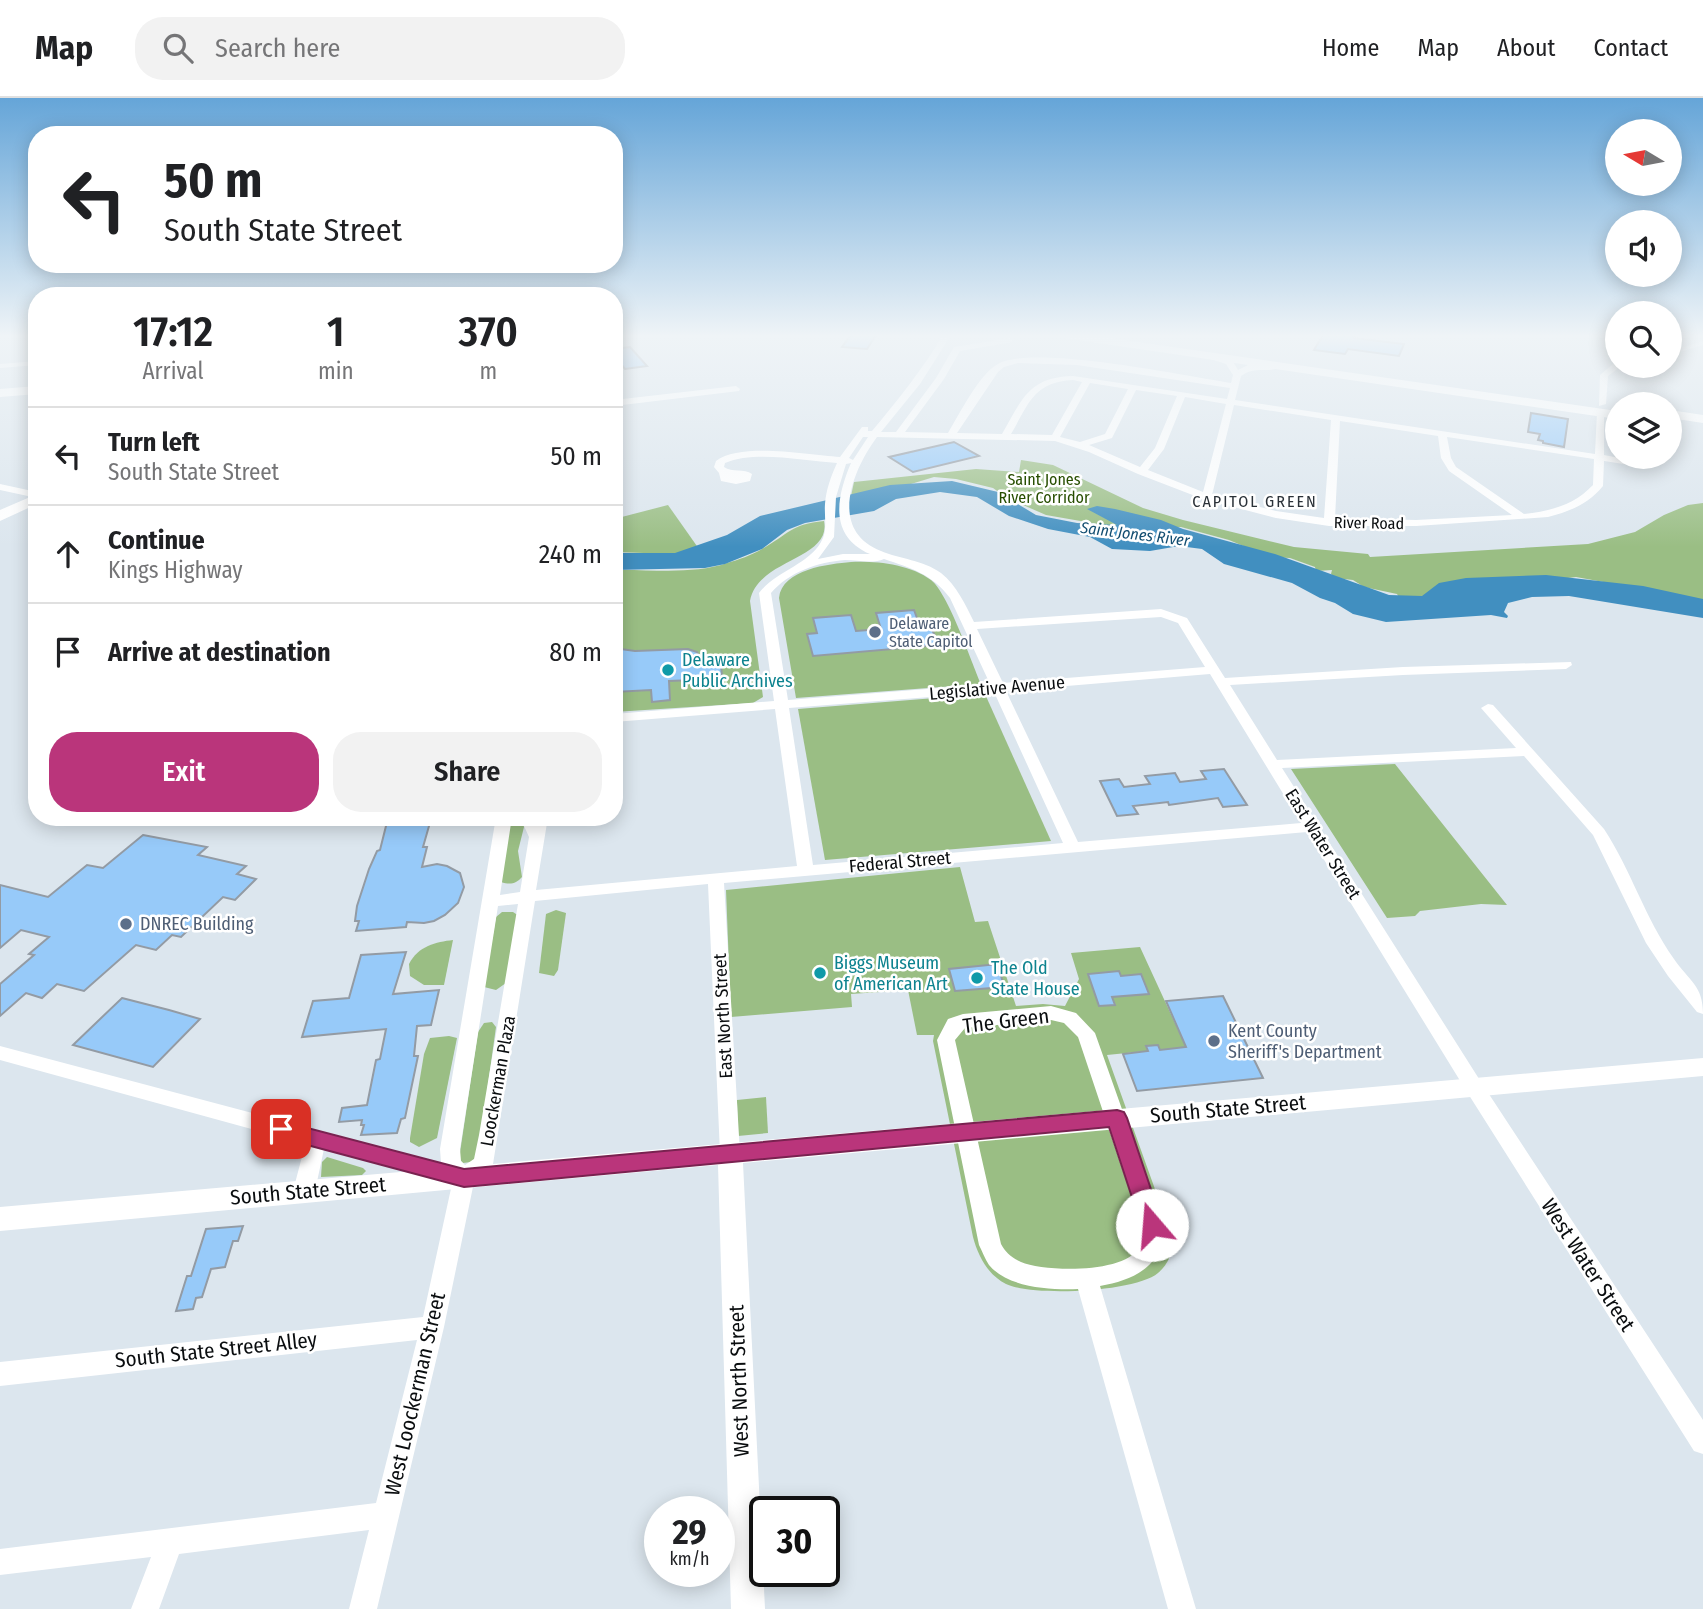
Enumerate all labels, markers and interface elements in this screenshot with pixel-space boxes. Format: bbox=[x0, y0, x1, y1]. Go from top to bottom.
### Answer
search box bbox=[135, 17, 625, 80]
text: Map bbox=[35, 28, 93, 68]
icon: search bbox=[159, 29, 197, 67]
text: Search here bbox=[215, 33, 340, 64]
text: Home bbox=[1322, 34, 1379, 62]
text: Map bbox=[1417, 34, 1459, 62]
text: About bbox=[1497, 34, 1555, 62]
text: Contact bbox=[1593, 34, 1668, 62]
north arrow bbox=[1605, 119, 1682, 196]
map controls bbox=[1605, 119, 1682, 469]
text: 50 m bbox=[164, 151, 262, 210]
icon: left bbox=[49, 154, 140, 245]
button: sound bbox=[1605, 210, 1682, 287]
text: South State Street bbox=[164, 211, 402, 249]
button: search bbox=[1605, 301, 1682, 378]
text: 17:12 bbox=[133, 307, 213, 357]
text: 1 bbox=[327, 307, 345, 357]
text: 370 bbox=[459, 307, 518, 357]
text: Arrival bbox=[142, 357, 203, 385]
text: min bbox=[318, 357, 354, 385]
text: m bbox=[479, 357, 497, 385]
button: layers bbox=[1605, 392, 1682, 469]
text: Turn left bbox=[108, 427, 200, 458]
icon: left bbox=[49, 437, 87, 475]
text: 50 m bbox=[550, 441, 602, 472]
text: South State Street bbox=[108, 458, 279, 486]
park label: Saint Jones River Corridor bbox=[998, 470, 1090, 507]
district label: CAPITOL GREEN bbox=[1192, 492, 1318, 511]
street label: River Road bbox=[1334, 513, 1404, 533]
water label: Saint Jones River bbox=[1079, 518, 1191, 550]
text: Continue bbox=[108, 525, 205, 556]
icon: ahead bbox=[49, 535, 87, 573]
text: 240 m bbox=[539, 539, 602, 570]
text: Kings Highway bbox=[108, 556, 243, 584]
place label: Delaware State Capitol bbox=[889, 614, 973, 651]
marker: Delaware State Capitol bbox=[867, 624, 883, 640]
icon: arrive bbox=[49, 633, 87, 671]
text: Arrive at destination bbox=[108, 637, 331, 668]
text: 80 m bbox=[549, 637, 602, 668]
place label: Delaware Public Archives bbox=[682, 649, 793, 692]
marker: Delaware Public Archives bbox=[660, 662, 676, 678]
street label: Legislative Avenue bbox=[928, 671, 1066, 705]
button: Exit bbox=[49, 732, 319, 812]
button: Share bbox=[333, 732, 602, 812]
street label: East Water Street bbox=[1280, 785, 1366, 903]
street label: Federal Street bbox=[848, 847, 952, 877]
place label: DNREC Building bbox=[140, 913, 254, 935]
marker: DNREC Building bbox=[118, 916, 134, 932]
place label: Biggs Museum of American Art bbox=[834, 952, 948, 995]
street label: East North Street bbox=[709, 953, 737, 1079]
place label: The Old State House bbox=[991, 957, 1080, 1000]
marker: Biggs Museum of American Art bbox=[812, 965, 828, 981]
marker: The Old State House bbox=[969, 970, 985, 986]
street label: The Green bbox=[961, 1003, 1051, 1039]
street label: Loockerman Plaza bbox=[476, 1014, 520, 1148]
place label: Kent County Sheriff's Department bbox=[1228, 1020, 1382, 1063]
marker: Kent County Sheriff's Department bbox=[1206, 1033, 1222, 1049]
street label: South State Street bbox=[1149, 1089, 1307, 1129]
pin bbox=[251, 1099, 311, 1159]
icon: arrive bbox=[262, 1110, 300, 1148]
street label: South State Street bbox=[229, 1171, 387, 1211]
position arrow bbox=[1115, 1188, 1189, 1262]
street label: West Water Street bbox=[1535, 1194, 1641, 1336]
street label: West Loockerman Street bbox=[379, 1290, 451, 1498]
street label: West North Street bbox=[723, 1304, 755, 1458]
street label: South State Street Alley bbox=[114, 1326, 319, 1374]
speed limit sign: 30 bbox=[749, 1496, 840, 1587]
text: 29 bbox=[672, 1511, 707, 1553]
text: km/h bbox=[669, 1548, 710, 1570]

